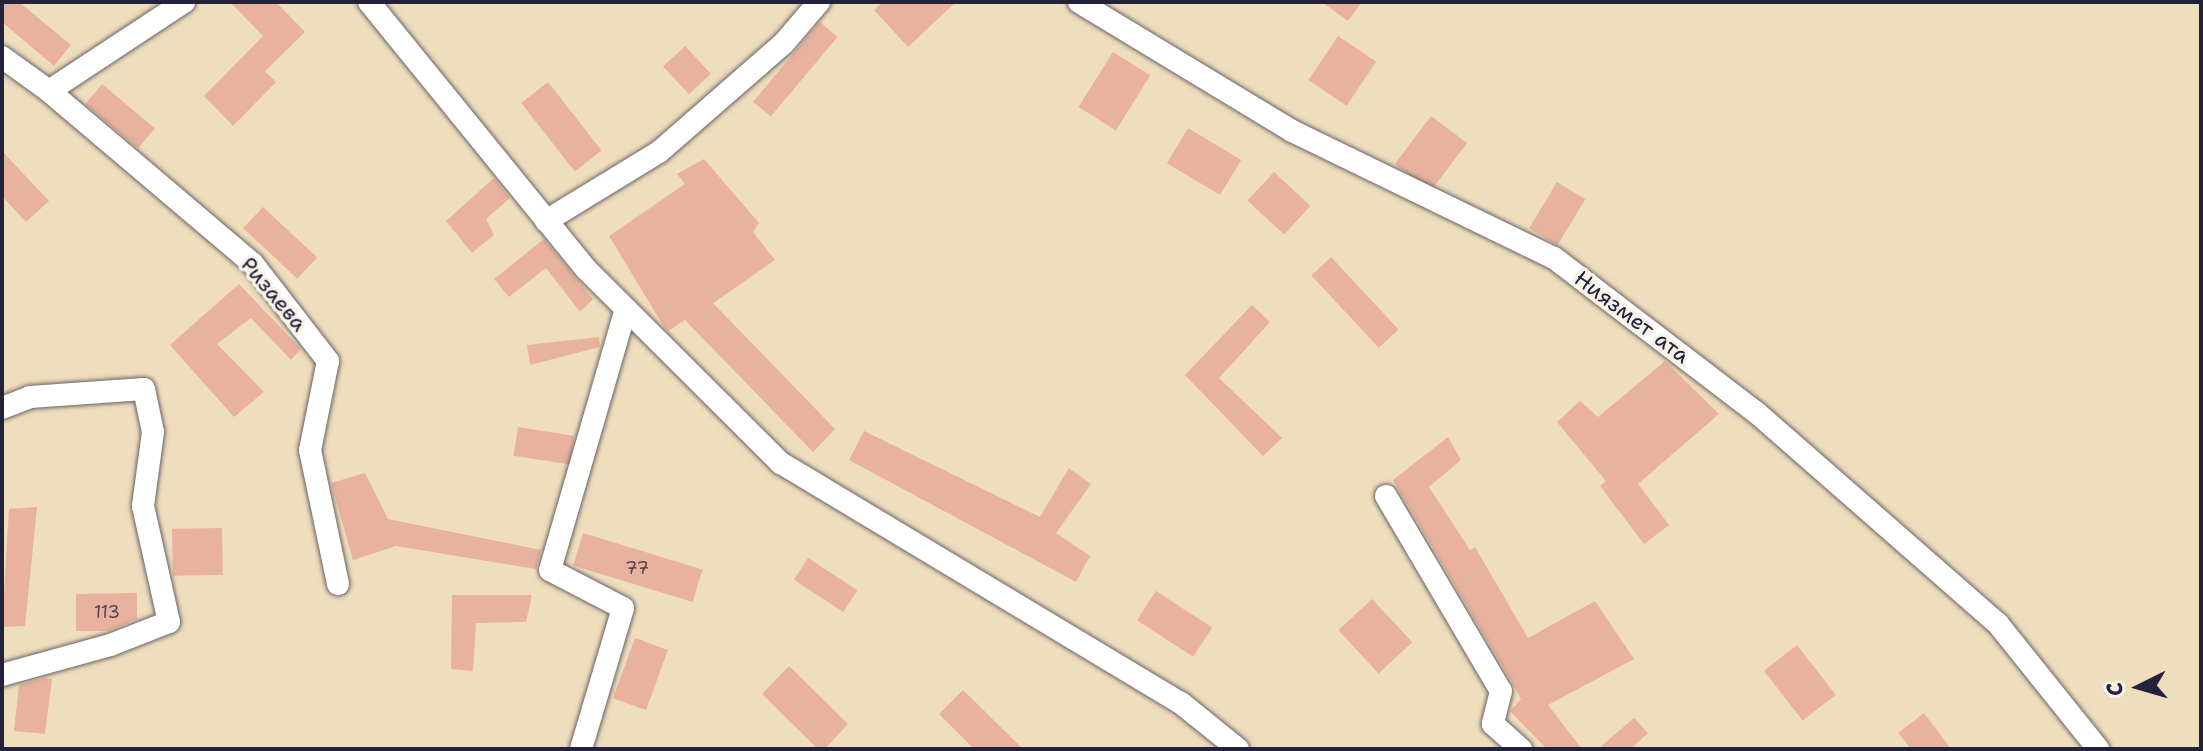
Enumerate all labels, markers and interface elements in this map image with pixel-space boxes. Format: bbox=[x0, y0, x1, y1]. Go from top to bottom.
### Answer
street label: Ризаева bbox=[235, 252, 313, 336]
street label: Ниязмет ата bbox=[1569, 265, 1695, 369]
house number: 77 bbox=[625, 557, 649, 579]
house number: 113 bbox=[94, 601, 120, 623]
north arrow bbox=[2099, 647, 2179, 727]
text: С bbox=[2100, 681, 2130, 697]

